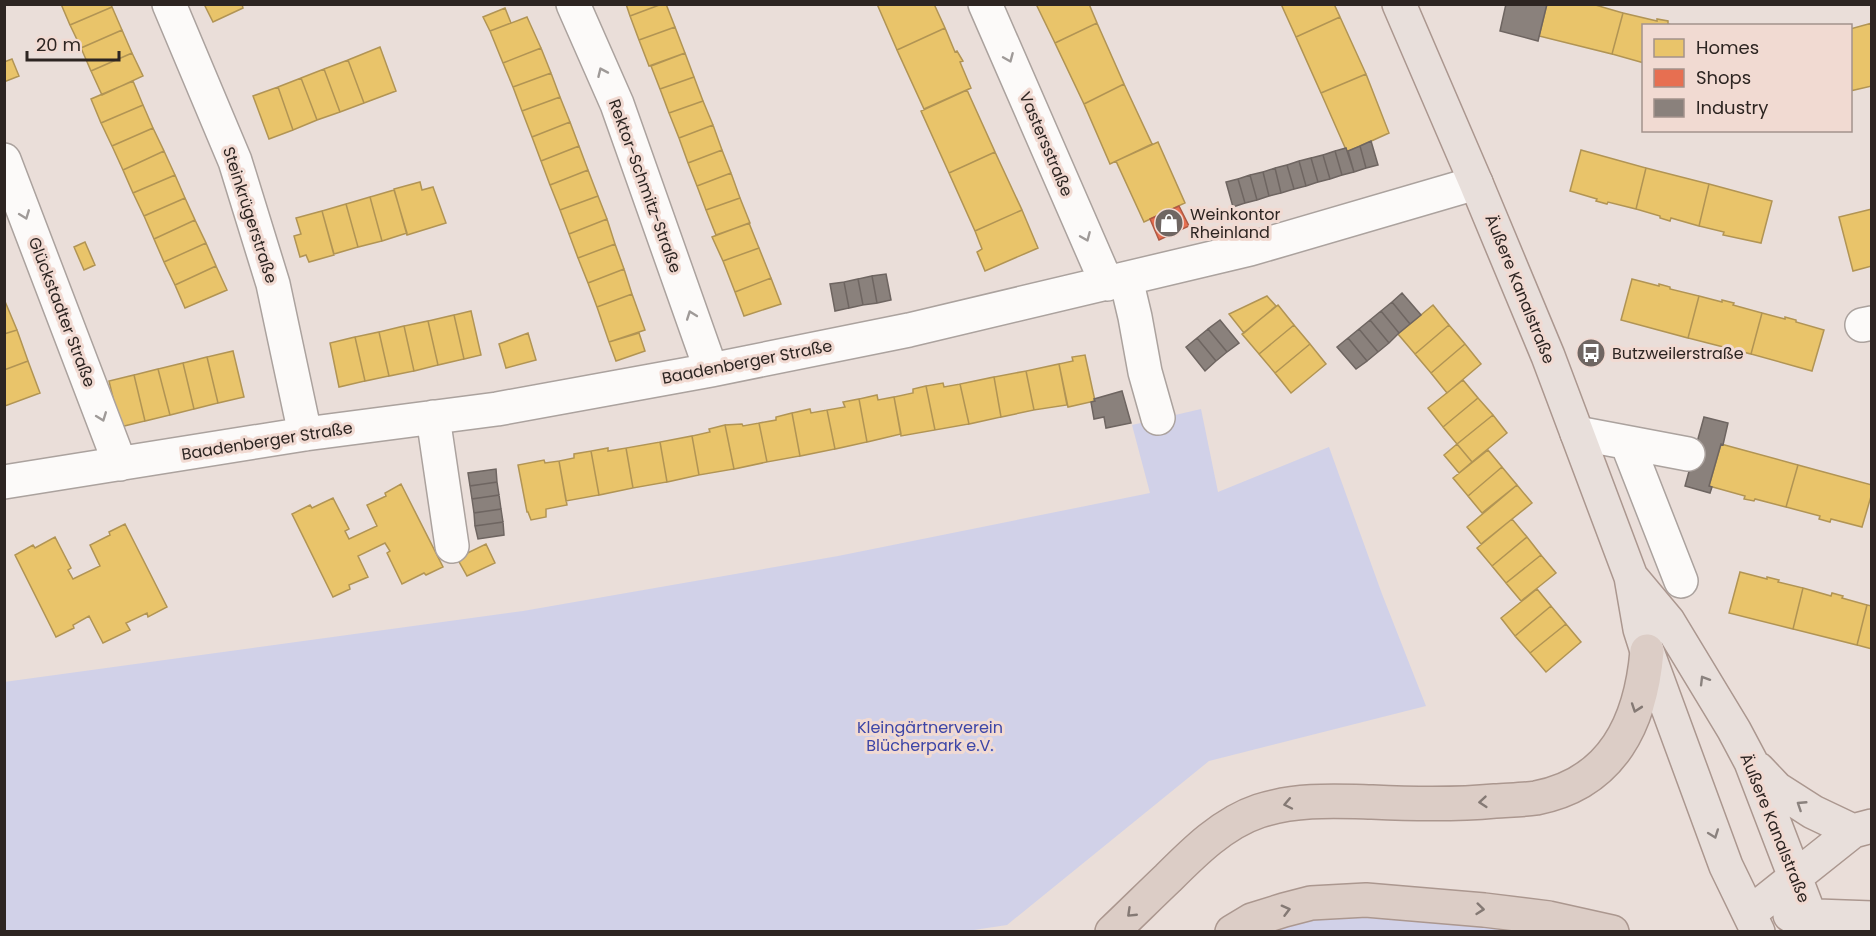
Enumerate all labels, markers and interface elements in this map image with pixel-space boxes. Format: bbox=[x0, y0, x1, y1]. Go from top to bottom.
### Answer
scale bar bbox=[27, 24, 118, 62]
legend bbox=[1642, 24, 1852, 132]
text: 20 m bbox=[36, 32, 81, 57]
text: Homes bbox=[1696, 35, 1759, 60]
one-way arrow bbox=[1002, 52, 1014, 63]
text: Shops bbox=[1696, 65, 1751, 90]
one-way arrow bbox=[598, 68, 610, 79]
street label: Vastersstraße bbox=[1014, 88, 1078, 200]
text: Industry bbox=[1696, 95, 1768, 120]
street label: Rektor-Schmitz-Straße bbox=[603, 96, 687, 276]
street label: Steinkrügerstraße bbox=[217, 144, 283, 286]
place label: Weinkontor Rheinland bbox=[1190, 203, 1280, 244]
shop icon: Weinkontor Rheinland bbox=[1153, 207, 1185, 239]
one-way arrow bbox=[18, 209, 31, 220]
street label: Äußere Kanalstraße bbox=[1480, 211, 1561, 367]
one-way arrow bbox=[1079, 230, 1091, 241]
street label: Glückstadter Straße bbox=[23, 234, 101, 391]
one-way arrow bbox=[686, 310, 699, 320]
street label: Baadenberger Straße bbox=[660, 334, 834, 390]
bus stop icon: Butzweilerstraße bbox=[1575, 337, 1607, 369]
place label: Butzweilerstraße bbox=[1612, 342, 1744, 365]
one-way arrow bbox=[95, 411, 107, 422]
street label: Baadenberger Straße bbox=[180, 416, 354, 466]
one-way arrow bbox=[1699, 676, 1711, 686]
one-way arrow bbox=[1631, 702, 1644, 713]
park label: Kleingärtnerverein Blücherpark e.V. bbox=[857, 716, 1003, 757]
street label: Äußere Kanalstraße bbox=[1735, 750, 1816, 906]
one-way arrow bbox=[1479, 795, 1488, 808]
one-way arrow bbox=[1284, 797, 1294, 810]
one-way arrow bbox=[1797, 800, 1807, 812]
one-way arrow bbox=[1707, 828, 1720, 839]
one-way arrow bbox=[1475, 902, 1484, 915]
one-way arrow bbox=[1281, 904, 1291, 917]
one-way arrow bbox=[1128, 906, 1138, 917]

